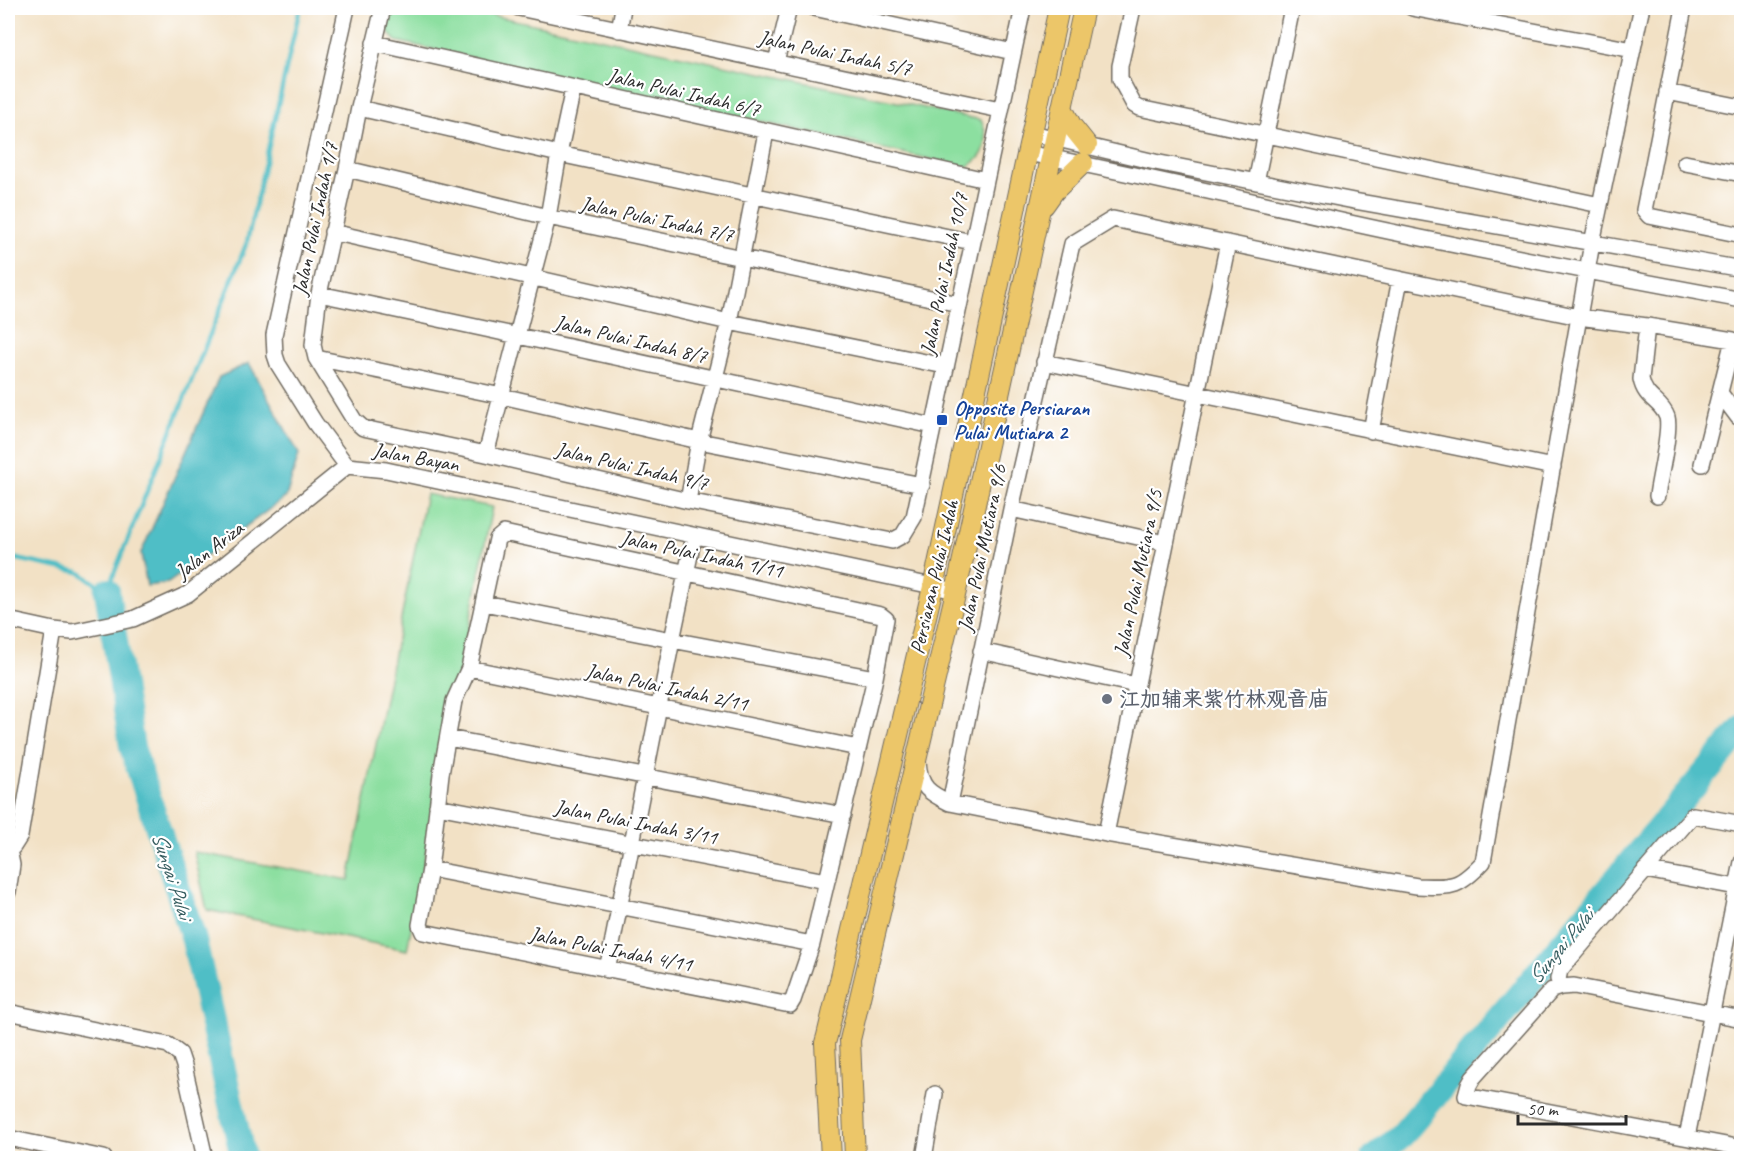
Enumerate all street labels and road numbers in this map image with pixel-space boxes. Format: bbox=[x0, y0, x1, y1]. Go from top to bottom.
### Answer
street label: Jalan Pulai Indah 5/7 bbox=[755, 24, 915, 82]
street label: Jalan Pulai Indah 6/7 bbox=[604, 62, 764, 123]
street label: Jalan Pulai Indah 1/7 bbox=[286, 139, 344, 299]
street label: Jalan Pulai Indah 10/7 bbox=[914, 189, 974, 358]
street label: Jalan Pulai Indah 7/7 bbox=[577, 190, 737, 248]
street label: Jalan Pulai Indah 8/7 bbox=[551, 309, 711, 370]
street label: Jalan Bayan bbox=[370, 436, 462, 477]
street label: Jalan Pulai Indah 9/7 bbox=[552, 436, 712, 497]
street label: Jalan Pulai Mutiara 9/6 bbox=[951, 462, 1013, 635]
street label: Jalan Pulai Mutiara 9/5 bbox=[1107, 486, 1169, 660]
street label: Persiaran Pulai Indah bbox=[904, 496, 965, 657]
street label: Jalan Ariza bbox=[169, 514, 250, 585]
street label: Jalan Pulai Indah 1/11 bbox=[618, 524, 787, 584]
street label: Jalan Pulai Indah 2/11 bbox=[583, 657, 752, 717]
street label: Jalan Pulai Indah 3/11 bbox=[552, 793, 721, 851]
street label: Jalan Pulai Indah 4/11 bbox=[527, 920, 696, 978]

